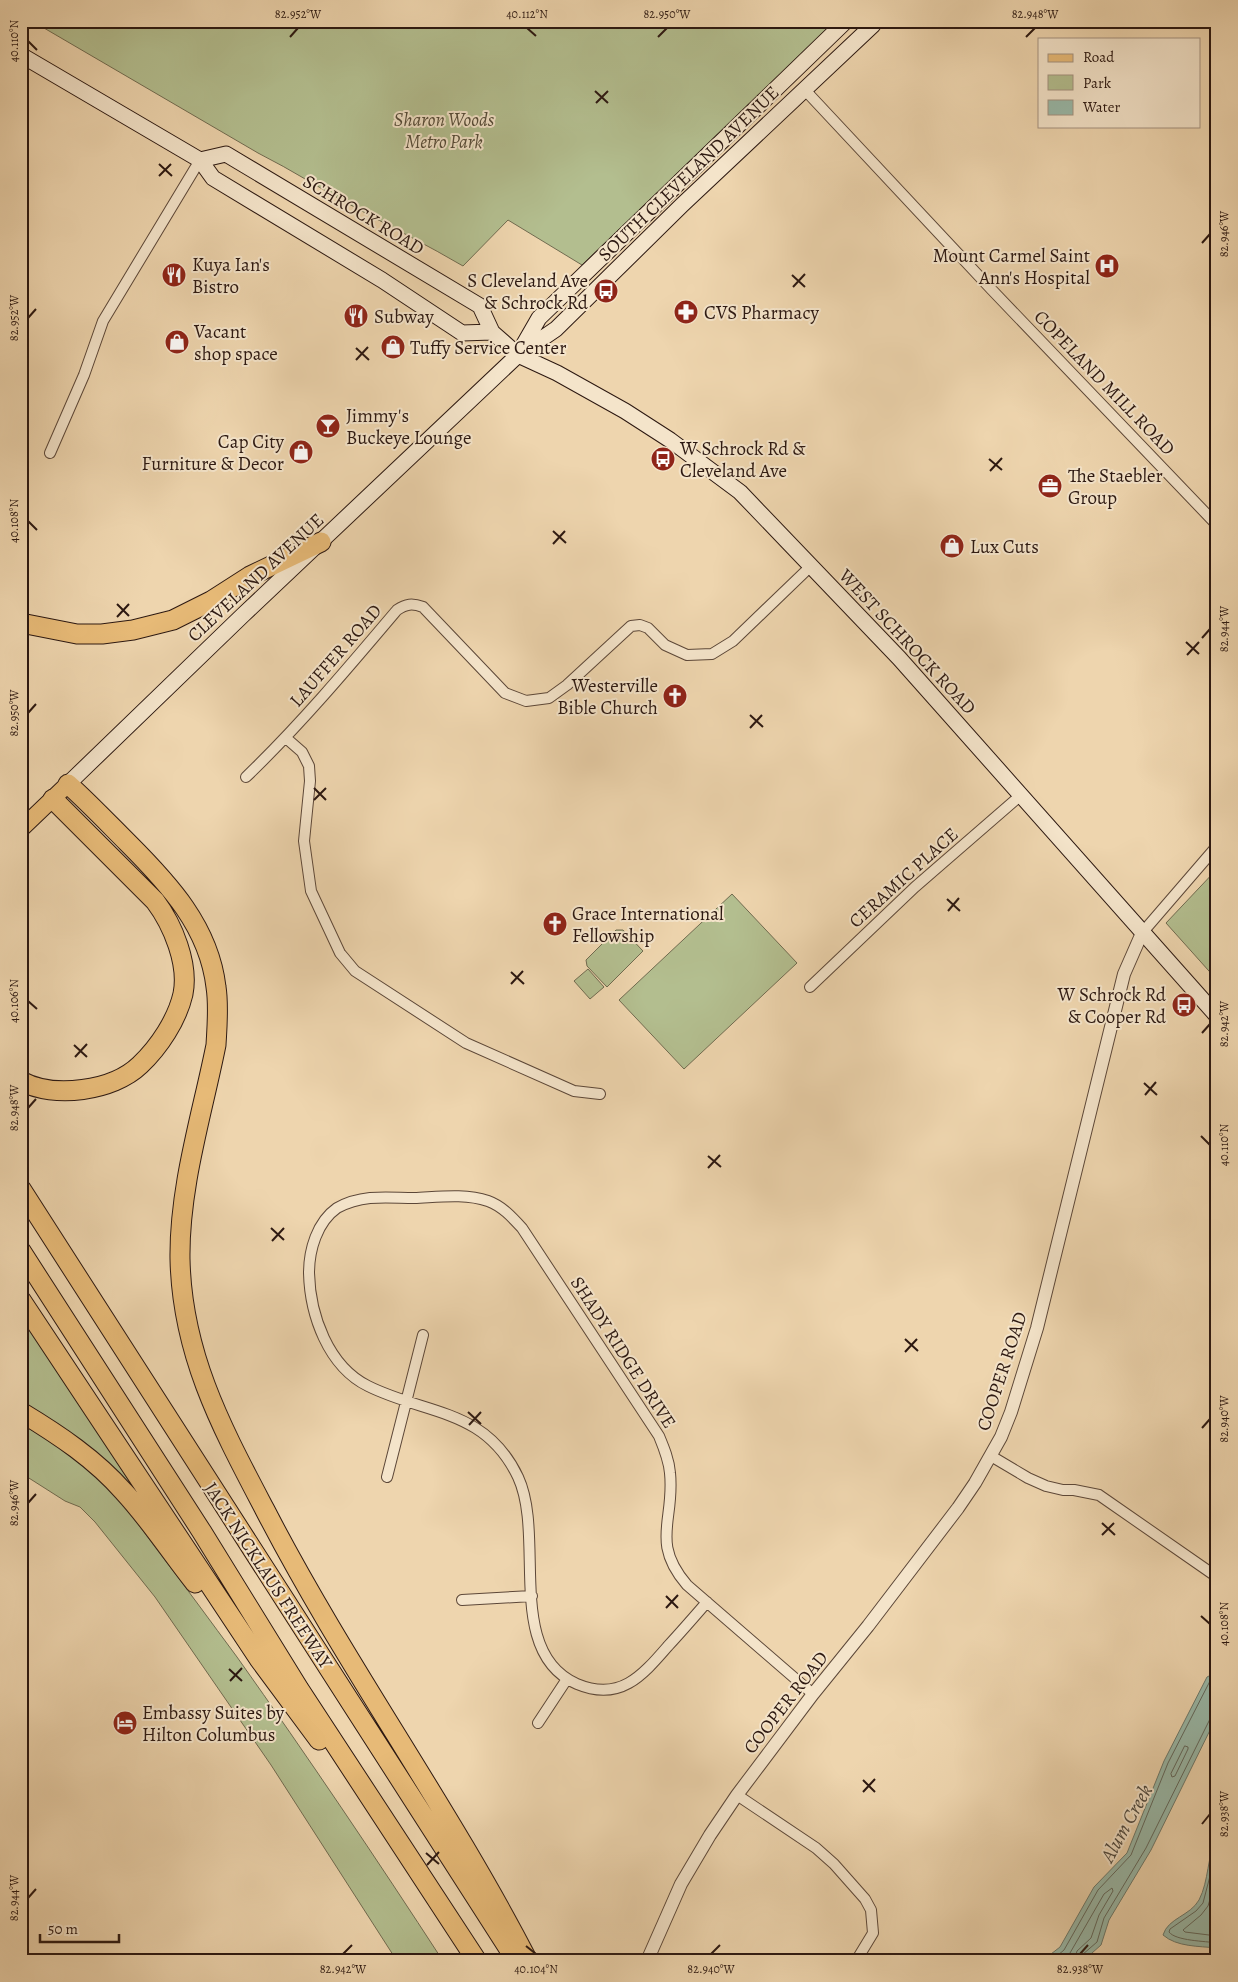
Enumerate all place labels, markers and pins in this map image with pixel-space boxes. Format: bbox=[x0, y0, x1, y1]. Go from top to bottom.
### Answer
place label: Mount Carmel Saint Ann's Hospital bbox=[933, 243, 1090, 291]
place label: Kuya Ian's Bistro bbox=[192, 252, 270, 300]
hospital icon: Mount Carmel Saint Ann's Hospital bbox=[1094, 253, 1120, 279]
restaurant icon: Kuya Ian's Bistro bbox=[161, 262, 187, 288]
place label: S Cleveland Ave & Schrock Rd bbox=[467, 268, 589, 316]
bus stop icon: S Cleveland Ave & Schrock Rd bbox=[593, 278, 619, 304]
pharmacy icon: CVS Pharmacy bbox=[673, 299, 699, 325]
place label: CVS Pharmacy bbox=[704, 300, 819, 326]
restaurant icon: Subway bbox=[343, 303, 369, 329]
place label: Subway bbox=[374, 304, 434, 330]
place label: Vacant shop space bbox=[193, 319, 278, 367]
shop icon: Vacant shop space bbox=[164, 329, 190, 355]
shop icon: Tuffy Service Center bbox=[380, 334, 406, 360]
place label: Tuffy Service Center bbox=[410, 335, 566, 361]
place label: Jimmy's Buckeye Lounge bbox=[346, 403, 472, 451]
bar icon: Jimmy's Buckeye Lounge bbox=[315, 413, 341, 439]
place label: Cap City Furniture & Decor bbox=[142, 429, 285, 477]
place label: W Schrock Rd & Cleveland Ave bbox=[679, 436, 806, 484]
shop icon: Cap City Furniture & Decor bbox=[288, 439, 314, 465]
bus stop icon: W Schrock Rd & Cleveland Ave bbox=[650, 446, 676, 472]
place label: The Staebler Group bbox=[1068, 463, 1163, 511]
office icon: The Staebler Group bbox=[1037, 473, 1063, 499]
shop icon: Lux Cuts bbox=[939, 533, 965, 559]
place label: Lux Cuts bbox=[970, 534, 1039, 560]
place label: Westerville Bible Church bbox=[557, 673, 658, 721]
church icon: Westerville Bible Church bbox=[662, 683, 688, 709]
place label: Grace International Fellowship bbox=[572, 901, 724, 949]
church icon: Grace International Fellowship bbox=[542, 911, 568, 937]
place label: W Schrock Rd & Cooper Rd bbox=[1057, 982, 1167, 1030]
bus stop icon: W Schrock Rd & Cooper Rd bbox=[1171, 992, 1197, 1018]
place label: Embassy Suites by Hilton Columbus bbox=[142, 1700, 285, 1748]
hotel icon: Embassy Suites by Hilton Columbus bbox=[112, 1710, 138, 1736]

